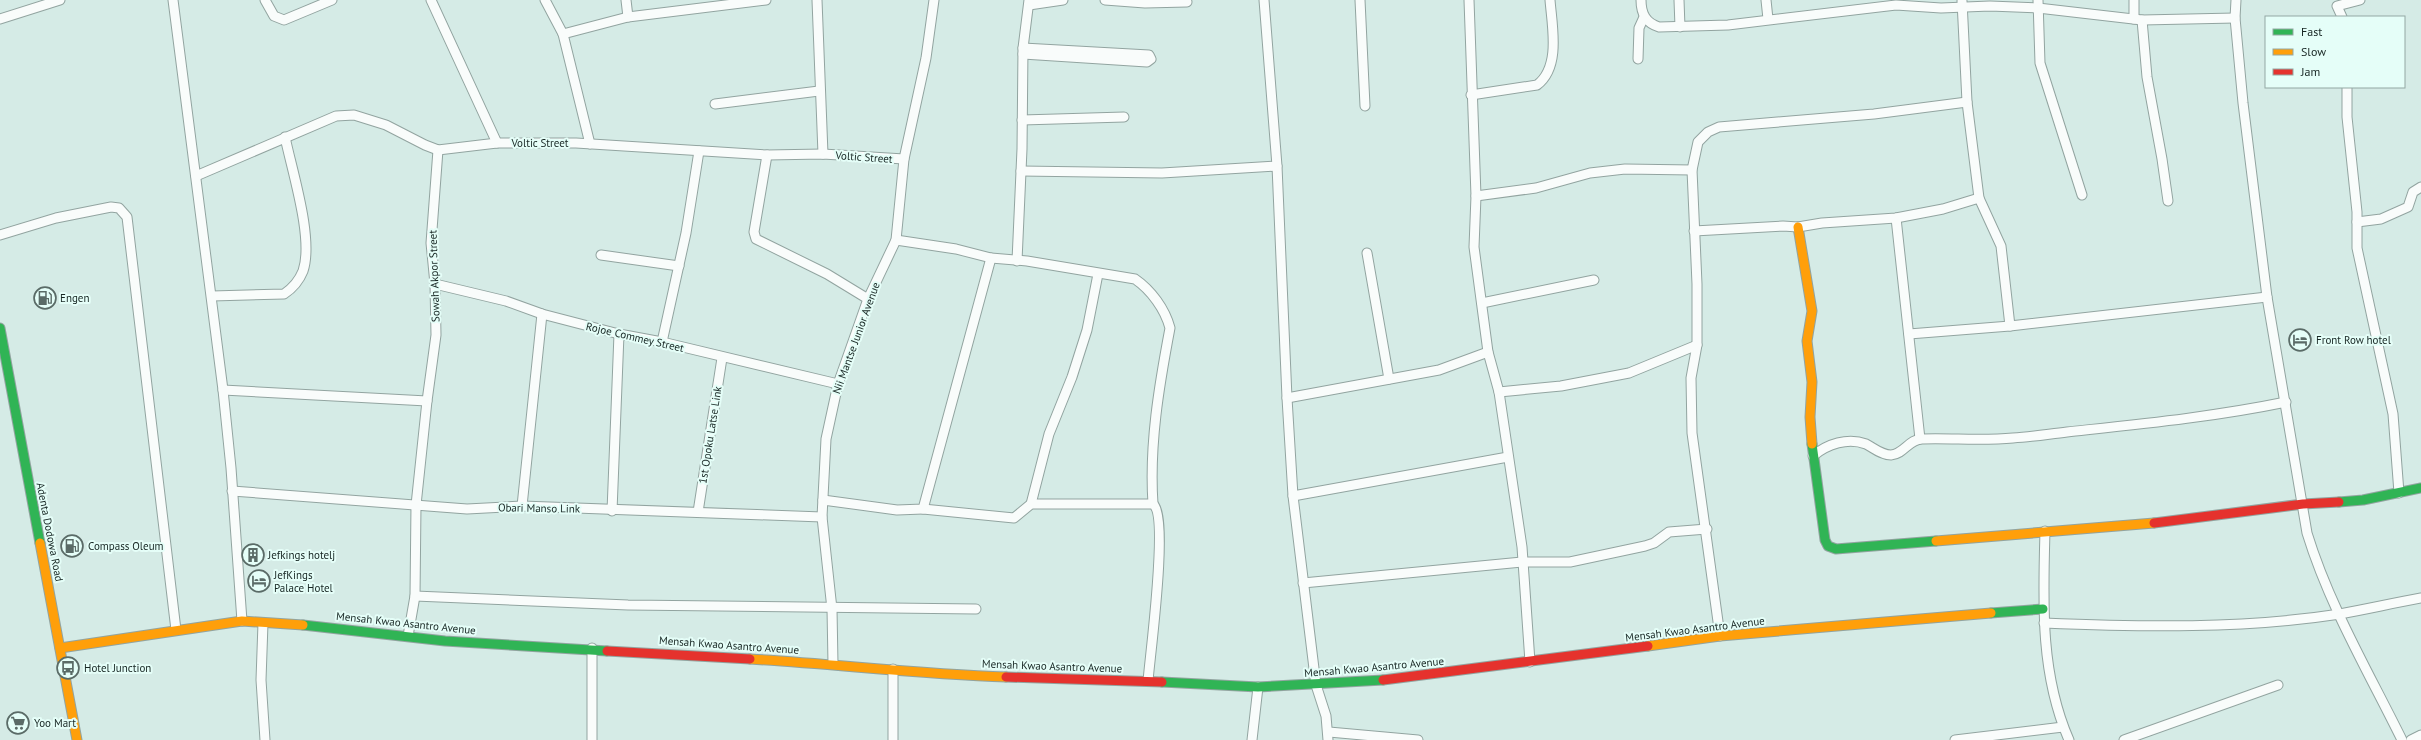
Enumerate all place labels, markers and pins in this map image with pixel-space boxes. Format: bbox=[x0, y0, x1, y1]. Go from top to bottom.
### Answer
fuel station icon: Engen bbox=[32, 285, 58, 311]
place label: Engen bbox=[60, 291, 89, 305]
hotel icon: Front Row hotel bbox=[2287, 327, 2313, 353]
place label: Front Row hotel bbox=[2316, 333, 2392, 347]
fuel station icon: Compass Oleum bbox=[59, 533, 85, 559]
place label: Compass Oleum bbox=[88, 539, 164, 553]
building icon: Jefkings hotelj bbox=[240, 542, 266, 568]
place label: Jefkings hotelj bbox=[267, 548, 335, 562]
hotel icon: JefKings Palace Hotel bbox=[246, 568, 272, 594]
place label: JefKings Palace Hotel bbox=[273, 568, 334, 595]
bus stop icon: Hotel Junction bbox=[55, 655, 81, 681]
place label: Hotel Junction bbox=[84, 661, 151, 675]
supermarket icon: Yoo Mart bbox=[5, 710, 31, 736]
place label: Yoo Mart bbox=[34, 716, 76, 730]

